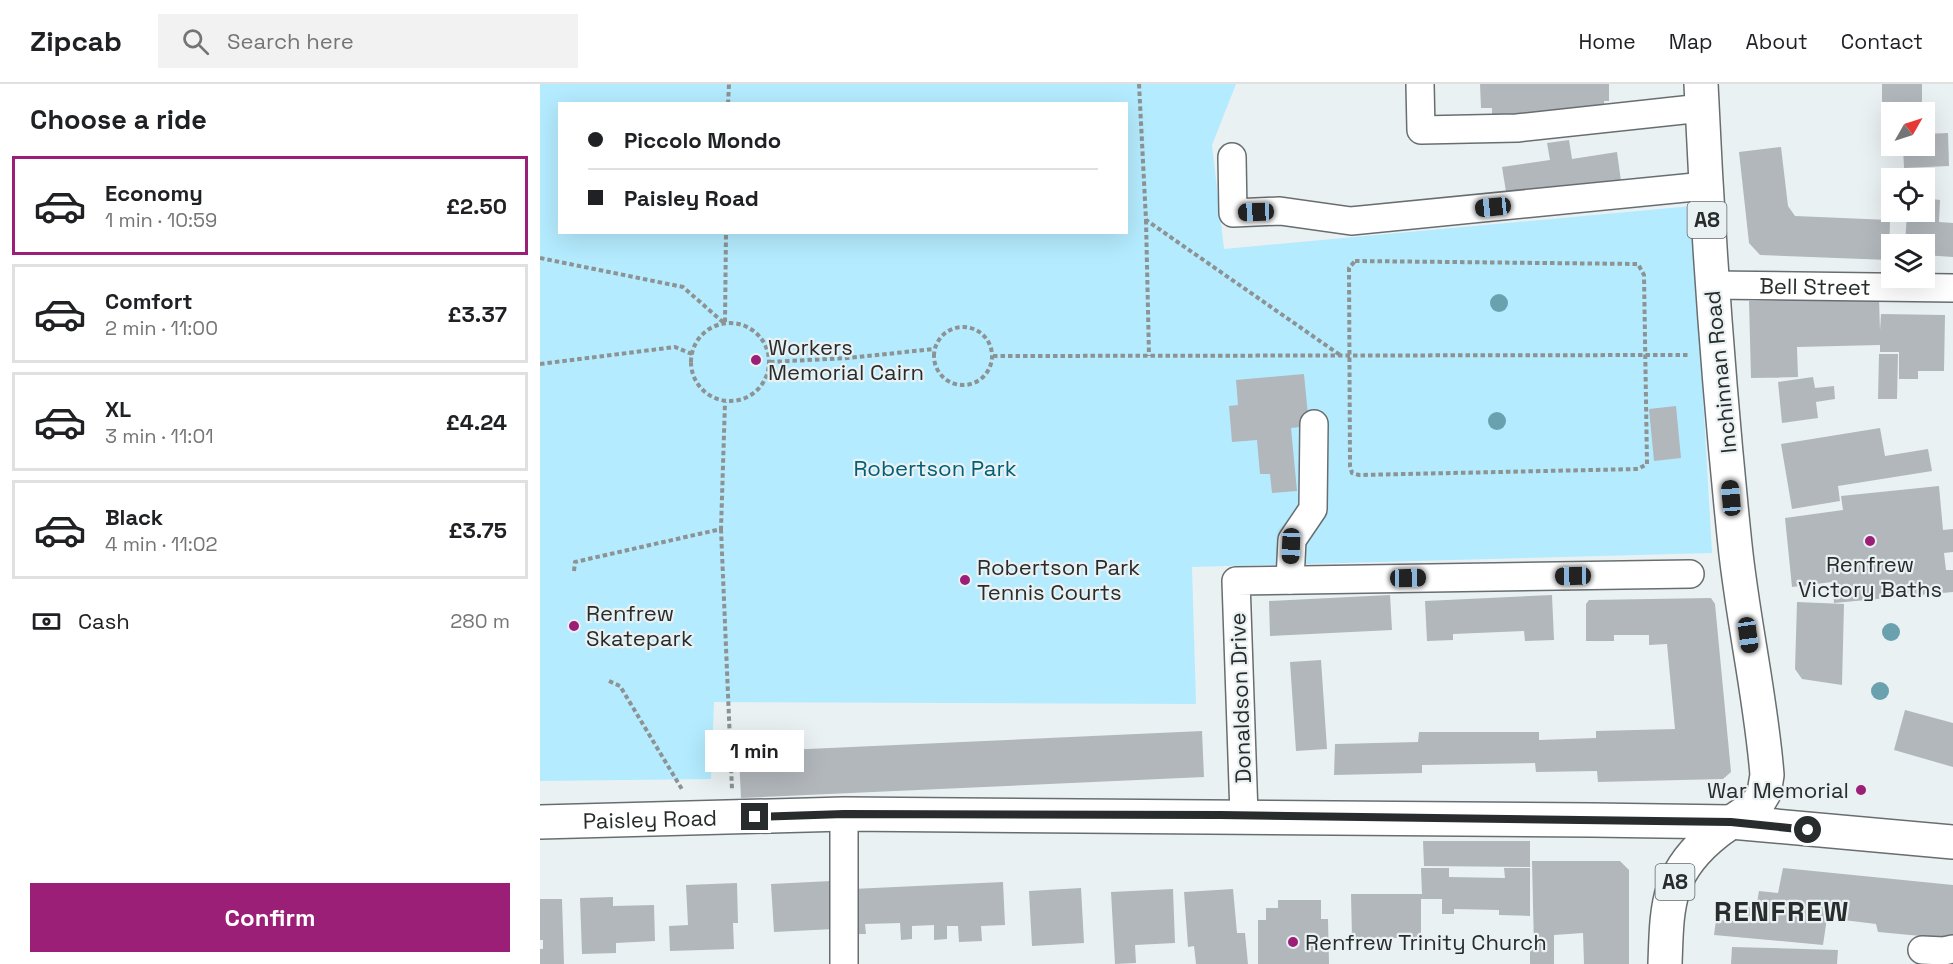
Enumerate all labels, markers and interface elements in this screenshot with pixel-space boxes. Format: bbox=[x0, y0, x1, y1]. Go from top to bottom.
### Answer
search box bbox=[158, 14, 578, 68]
text: Zipcab bbox=[30, 23, 122, 59]
icon: search bbox=[179, 25, 212, 58]
text: Search here bbox=[227, 27, 354, 55]
text: Home bbox=[1578, 28, 1636, 55]
text: Map bbox=[1669, 28, 1713, 55]
text: About bbox=[1746, 28, 1808, 55]
text: Contact bbox=[1841, 28, 1923, 55]
text: Choose a ride bbox=[30, 102, 207, 137]
north arrow bbox=[1881, 102, 1935, 156]
map controls bbox=[1881, 102, 1935, 288]
text: Piccolo Mondo bbox=[624, 126, 781, 154]
button: locate bbox=[1881, 168, 1935, 222]
icon: car bbox=[33, 179, 87, 233]
text: Economy bbox=[105, 179, 203, 207]
text: Paisley Road bbox=[624, 184, 759, 212]
text: £2.50 bbox=[446, 192, 507, 220]
car bbox=[1474, 196, 1512, 218]
car bbox=[1238, 202, 1274, 222]
road number: A8 bbox=[1688, 202, 1726, 238]
text: 1 min · 10:59 bbox=[105, 207, 217, 233]
button: layers bbox=[1881, 234, 1935, 288]
street label: Bell Street bbox=[1759, 272, 1871, 301]
icon: car bbox=[33, 287, 87, 341]
text: Comfort bbox=[105, 287, 193, 315]
street label: Inchinnan Road bbox=[1698, 289, 1742, 455]
text: £3.37 bbox=[447, 300, 507, 328]
text: 2 min · 11:00 bbox=[105, 315, 218, 341]
place label: Workers Memorial Cairn bbox=[768, 333, 924, 386]
marker: Workers Memorial Cairn bbox=[749, 353, 763, 367]
icon: car bbox=[33, 395, 87, 449]
text: XL bbox=[105, 395, 131, 423]
text: £4.24 bbox=[446, 408, 507, 436]
text: 3 min · 11:01 bbox=[105, 423, 214, 449]
park label: Robertson Park bbox=[853, 454, 1017, 482]
car bbox=[1720, 479, 1742, 517]
icon: car bbox=[33, 503, 87, 557]
text: Black bbox=[105, 503, 163, 531]
text: £3.75 bbox=[448, 516, 507, 544]
car bbox=[1281, 528, 1301, 564]
text: 4 min · 11:02 bbox=[105, 531, 218, 557]
marker: Renfrew Victory Baths bbox=[1863, 534, 1877, 548]
place label: Renfrew Victory Baths bbox=[1798, 550, 1942, 603]
place label: Robertson Park Tennis Courts bbox=[977, 553, 1140, 606]
car bbox=[1555, 567, 1591, 585]
car bbox=[1390, 569, 1426, 587]
marker: Robertson Park Tennis Courts bbox=[958, 573, 972, 587]
place label: Renfrew Skatepark bbox=[586, 599, 693, 652]
icon: cash bbox=[30, 605, 63, 638]
text: Cash bbox=[78, 607, 130, 635]
text: 280 m bbox=[450, 608, 510, 634]
street label: Donaldson Drive bbox=[1223, 612, 1257, 784]
car bbox=[1737, 616, 1759, 654]
marker: Renfrew Skatepark bbox=[567, 619, 581, 633]
callout: 1 min bbox=[706, 730, 804, 772]
text: 1 min bbox=[730, 738, 779, 764]
place label: War Memorial bbox=[1707, 776, 1849, 804]
marker: War Memorial bbox=[1854, 783, 1868, 797]
street label: Paisley Road bbox=[583, 803, 717, 835]
route end bbox=[741, 803, 768, 830]
route start bbox=[1794, 816, 1821, 843]
road number: A8 bbox=[1656, 864, 1694, 900]
button: Confirm bbox=[30, 883, 510, 952]
district label: RENFREW bbox=[1714, 893, 1850, 929]
place label: Renfrew Trinity Church bbox=[1305, 928, 1547, 956]
marker: Renfrew Trinity Church bbox=[1286, 935, 1300, 949]

